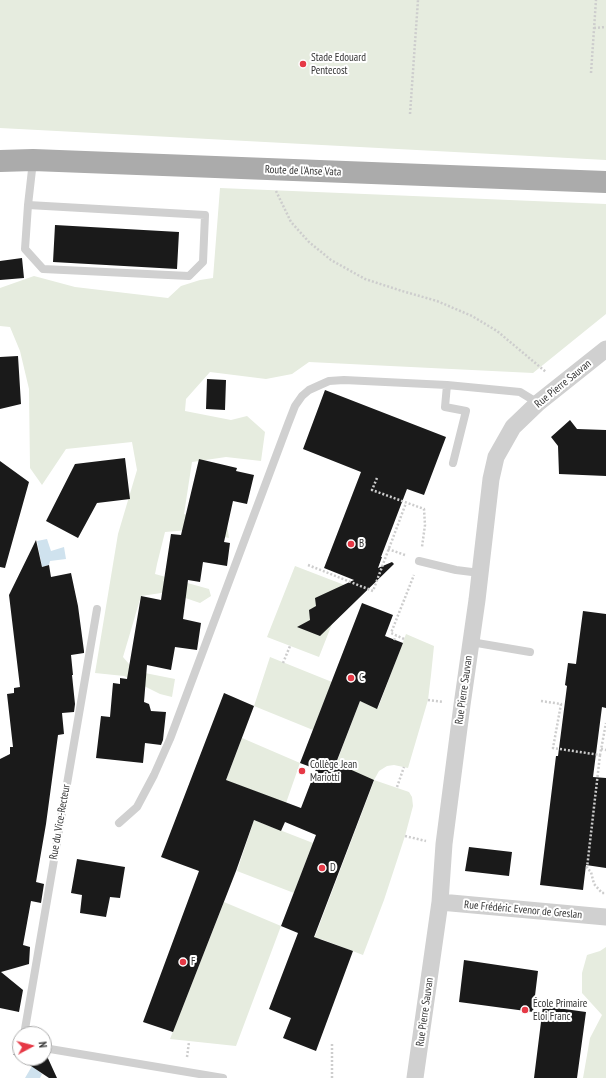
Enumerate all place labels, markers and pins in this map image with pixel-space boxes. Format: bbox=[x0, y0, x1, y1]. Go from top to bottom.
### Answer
place label: Stade Edouard Pentecost bbox=[311, 51, 366, 77]
marker: Stade Edouard Pentecost bbox=[298, 59, 308, 69]
place label: B bbox=[359, 537, 364, 551]
marker: B bbox=[346, 539, 356, 549]
place label: C bbox=[359, 671, 364, 685]
marker: C bbox=[346, 673, 356, 683]
place label: Collège Jean Mariotti bbox=[310, 758, 357, 784]
marker: Collège Jean Mariotti bbox=[297, 766, 307, 776]
place label: D bbox=[330, 861, 336, 875]
marker: D bbox=[317, 863, 327, 873]
place label: F bbox=[191, 955, 196, 969]
marker: F bbox=[178, 957, 188, 967]
place label: École Primaire Eloi Franc bbox=[533, 997, 587, 1023]
marker: École Primaire Eloi Franc bbox=[520, 1005, 530, 1015]

